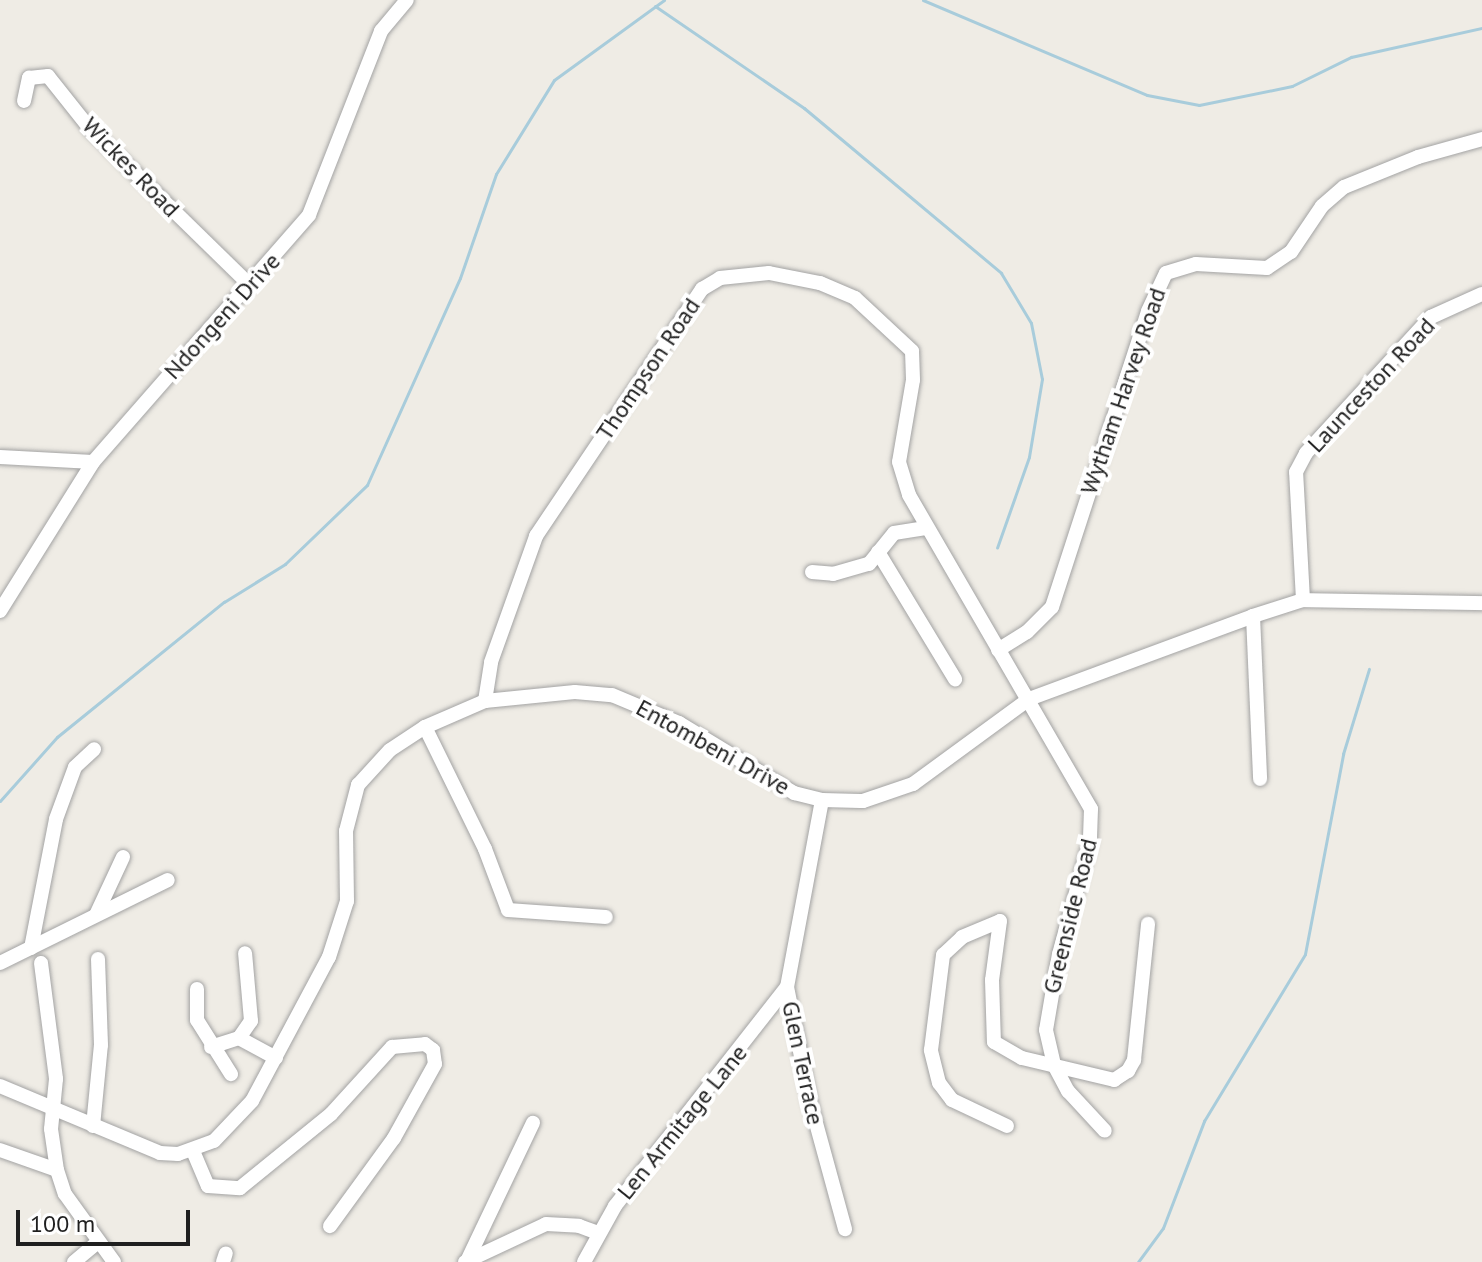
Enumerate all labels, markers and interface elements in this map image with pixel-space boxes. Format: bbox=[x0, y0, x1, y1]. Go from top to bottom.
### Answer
street label: Wickes Road bbox=[76, 111, 186, 223]
street label: Ndongeni Drive bbox=[158, 247, 286, 385]
street label: Wytham Harvey Road bbox=[1074, 284, 1172, 498]
street label: Thompson Road bbox=[590, 293, 706, 445]
street label: Launceston Road bbox=[1301, 312, 1441, 458]
street label: Entombeni Drive bbox=[631, 693, 795, 801]
street label: Greenside Road bbox=[1037, 835, 1103, 997]
street label: Glen Terrace bbox=[776, 998, 830, 1128]
street label: Len Armitage Lane bbox=[611, 1039, 753, 1205]
scale bar bbox=[20, 1194, 194, 1244]
text: 100 m bbox=[30, 1208, 95, 1239]

